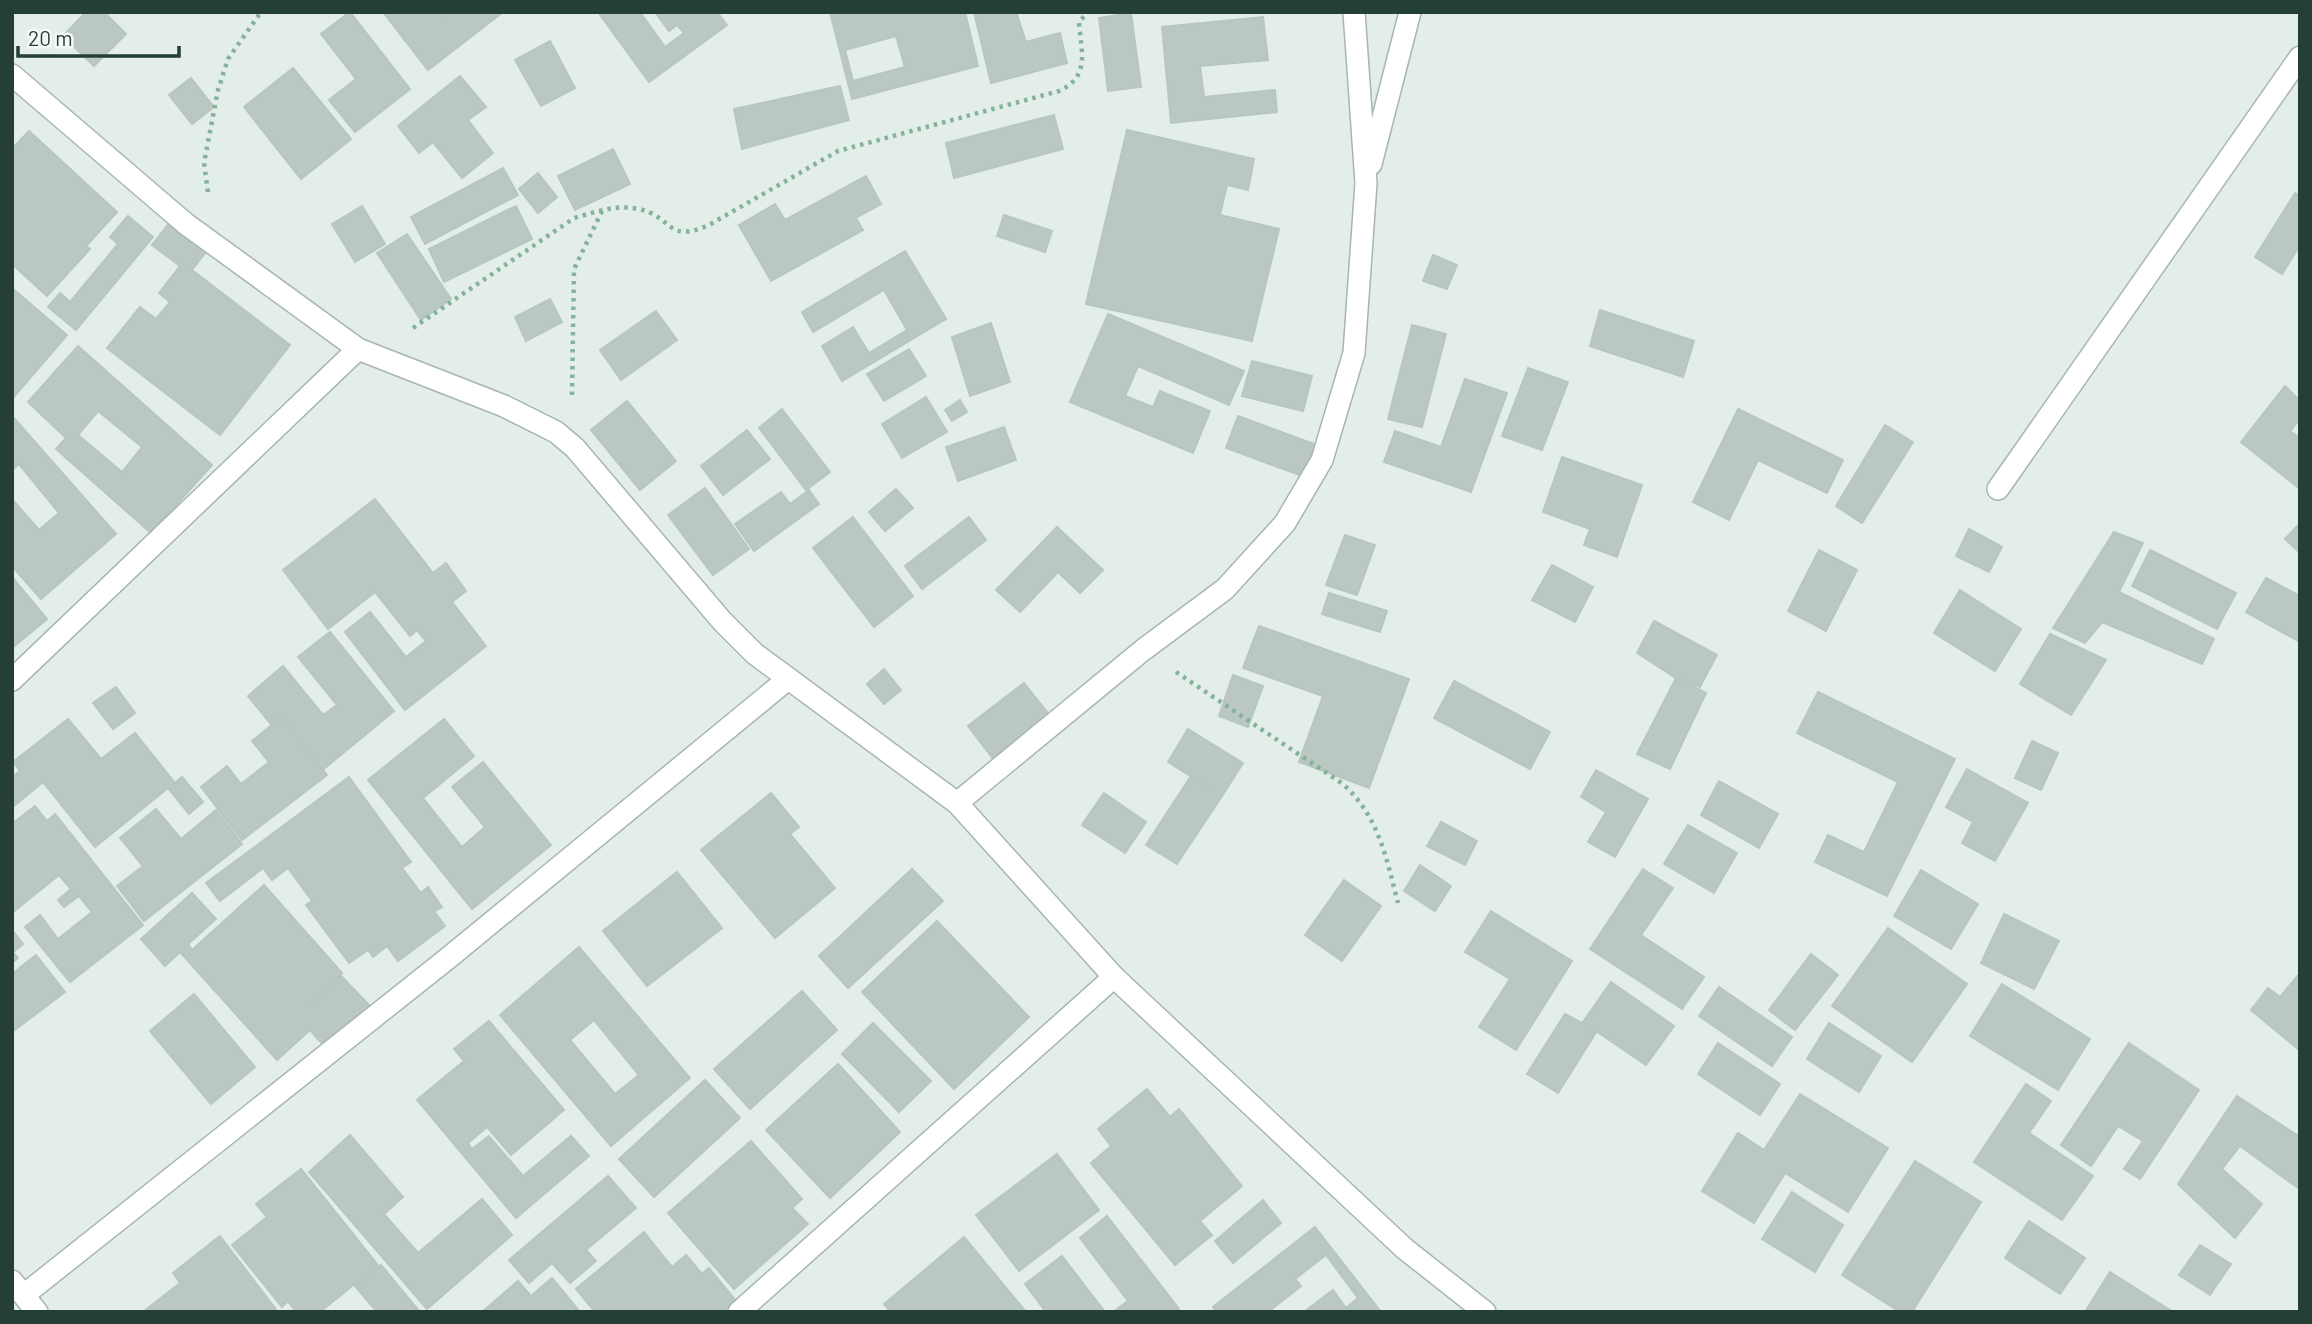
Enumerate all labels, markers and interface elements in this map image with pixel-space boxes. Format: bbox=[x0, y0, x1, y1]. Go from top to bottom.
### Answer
scale bar bbox=[18, 14, 178, 58]
text: 20 m bbox=[28, 25, 73, 50]

